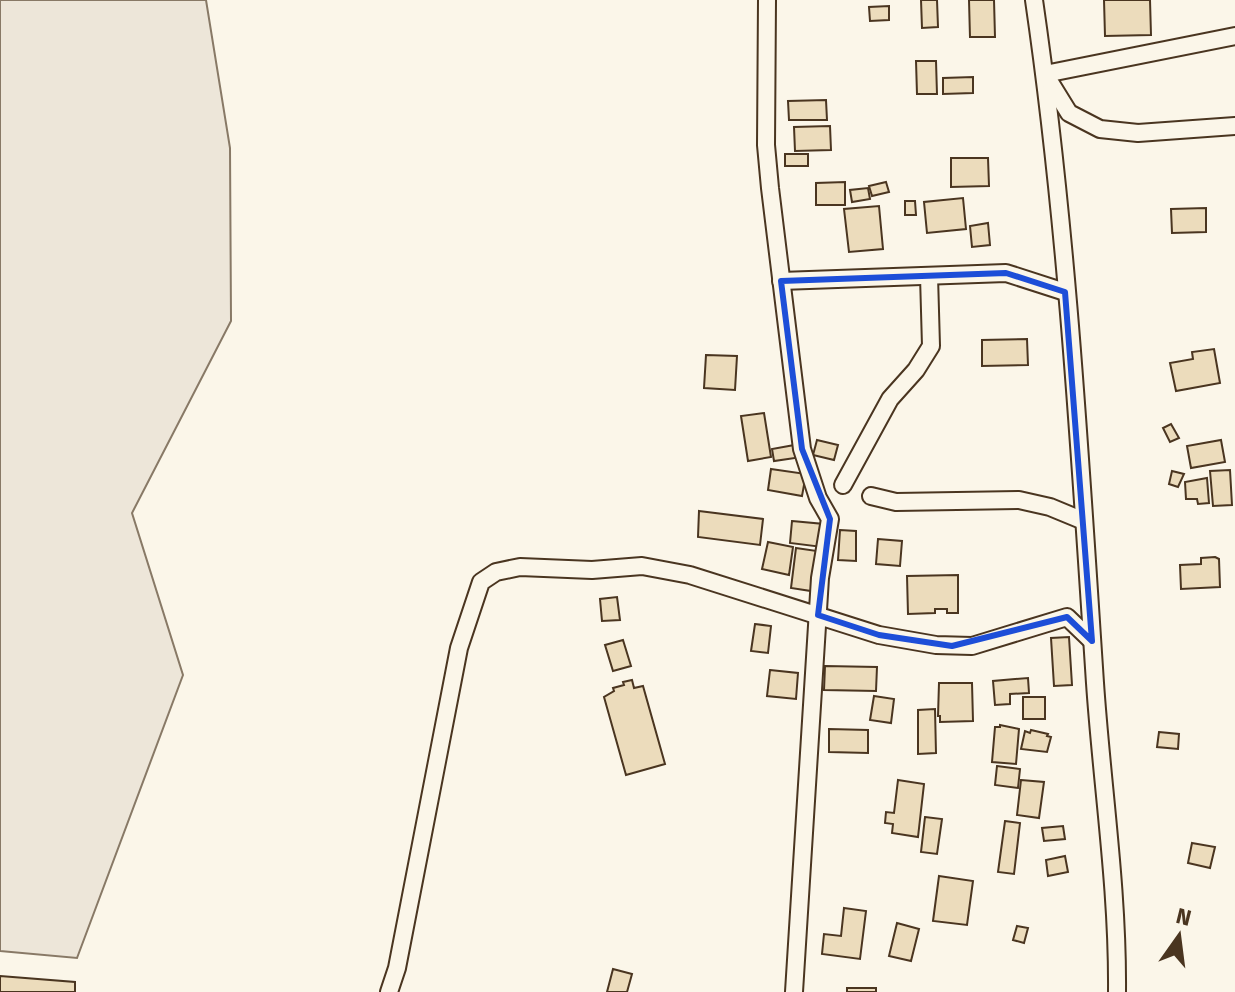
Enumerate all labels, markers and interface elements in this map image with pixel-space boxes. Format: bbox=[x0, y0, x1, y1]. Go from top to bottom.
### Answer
north arrow bbox=[1139, 896, 1219, 976]
text: N bbox=[1173, 902, 1194, 932]

